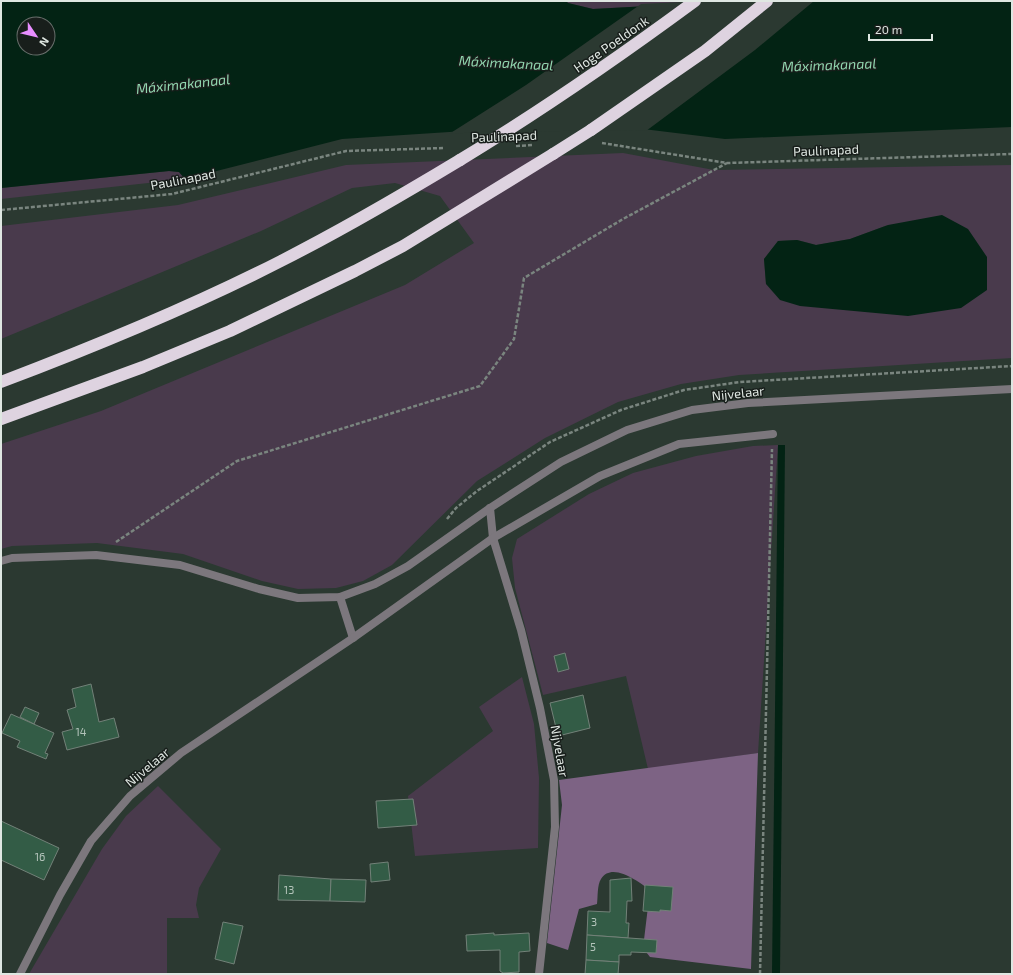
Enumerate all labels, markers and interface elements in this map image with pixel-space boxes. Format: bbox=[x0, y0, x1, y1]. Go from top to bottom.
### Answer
street label: Hoge Poeldonk bbox=[570, 12, 652, 76]
north arrow bbox=[16, 16, 56, 56]
scale bar bbox=[869, 16, 932, 42]
text: 20 m bbox=[875, 22, 902, 36]
text: N bbox=[37, 35, 52, 49]
water label: Máximakanaal bbox=[458, 52, 554, 73]
water label: Máximakanaal bbox=[781, 54, 877, 75]
water label: Máximakanaal bbox=[135, 70, 231, 97]
street label: Paulinapad bbox=[471, 127, 537, 145]
street label: Paulinapad bbox=[793, 141, 859, 159]
street label: Paulinapad bbox=[149, 165, 217, 193]
street label: Nijvelaar bbox=[711, 382, 765, 404]
street label: Nijvelaar bbox=[548, 724, 572, 778]
house number: 14 bbox=[75, 725, 87, 738]
street label: Nijvelaar bbox=[122, 744, 172, 790]
house number: 16 bbox=[35, 850, 45, 863]
house number: 13 bbox=[284, 883, 294, 896]
house number: 3 bbox=[591, 915, 597, 928]
house number: 5 bbox=[590, 940, 596, 953]

